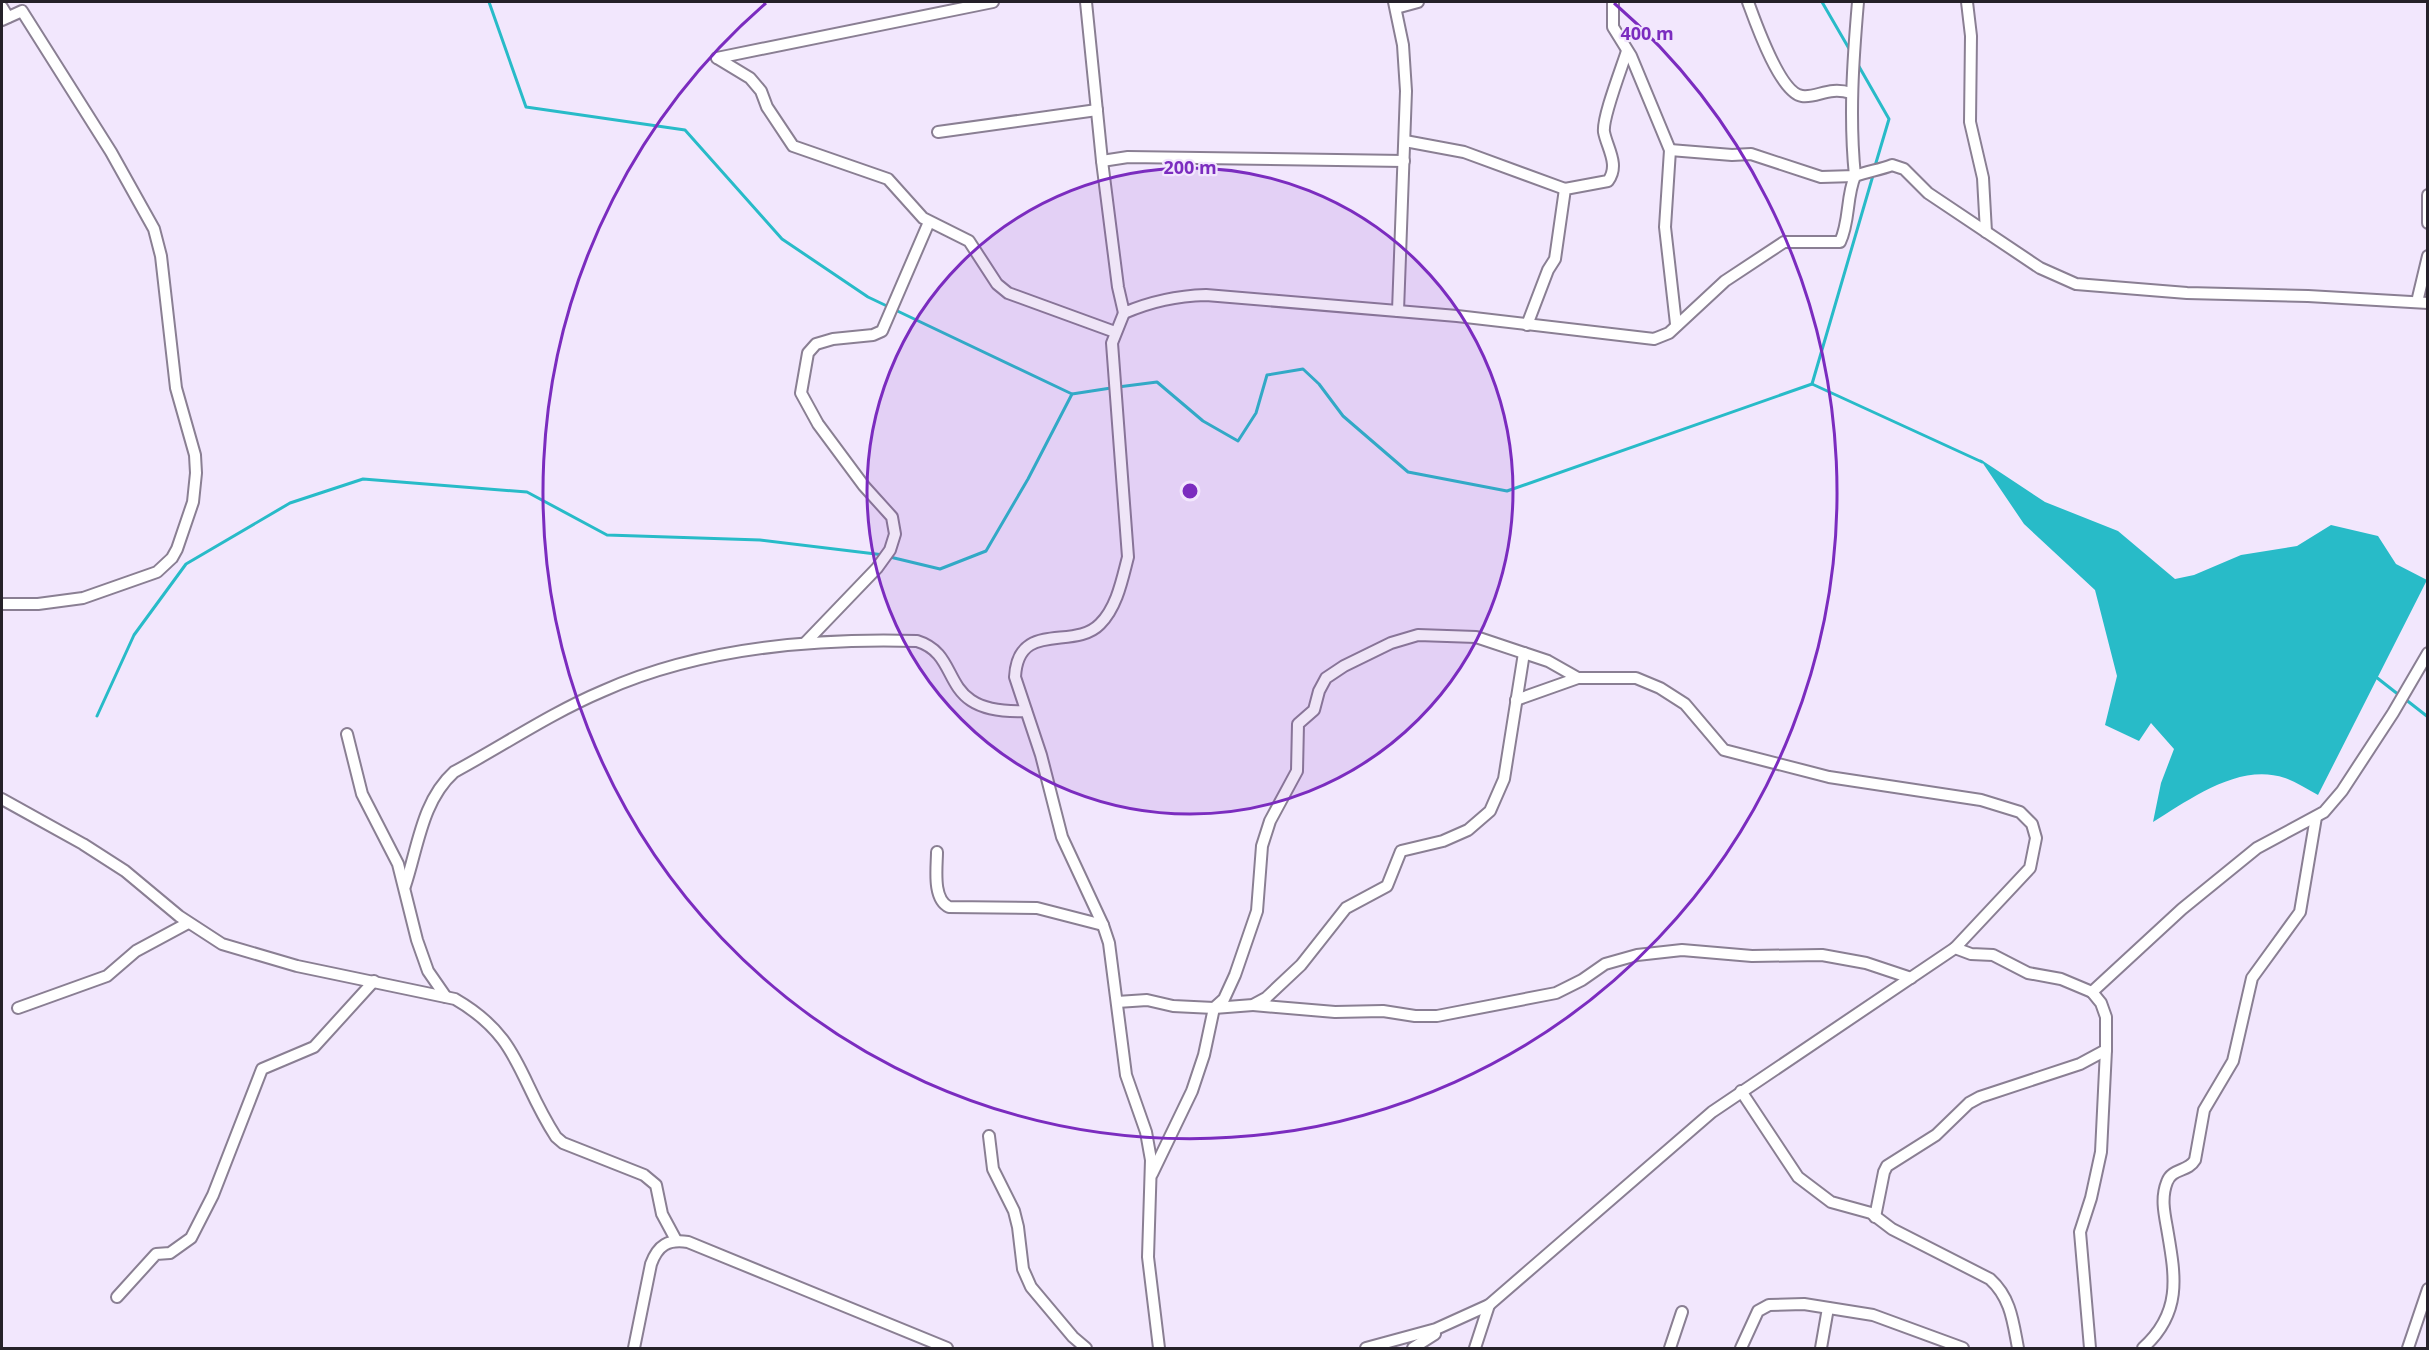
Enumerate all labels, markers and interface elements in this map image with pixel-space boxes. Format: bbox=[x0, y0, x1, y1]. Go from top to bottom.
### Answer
text: 400 m bbox=[1620, 21, 1674, 45]
text: 200 m bbox=[1163, 155, 1217, 179]
centre of rings bbox=[1180, 481, 1200, 501]

